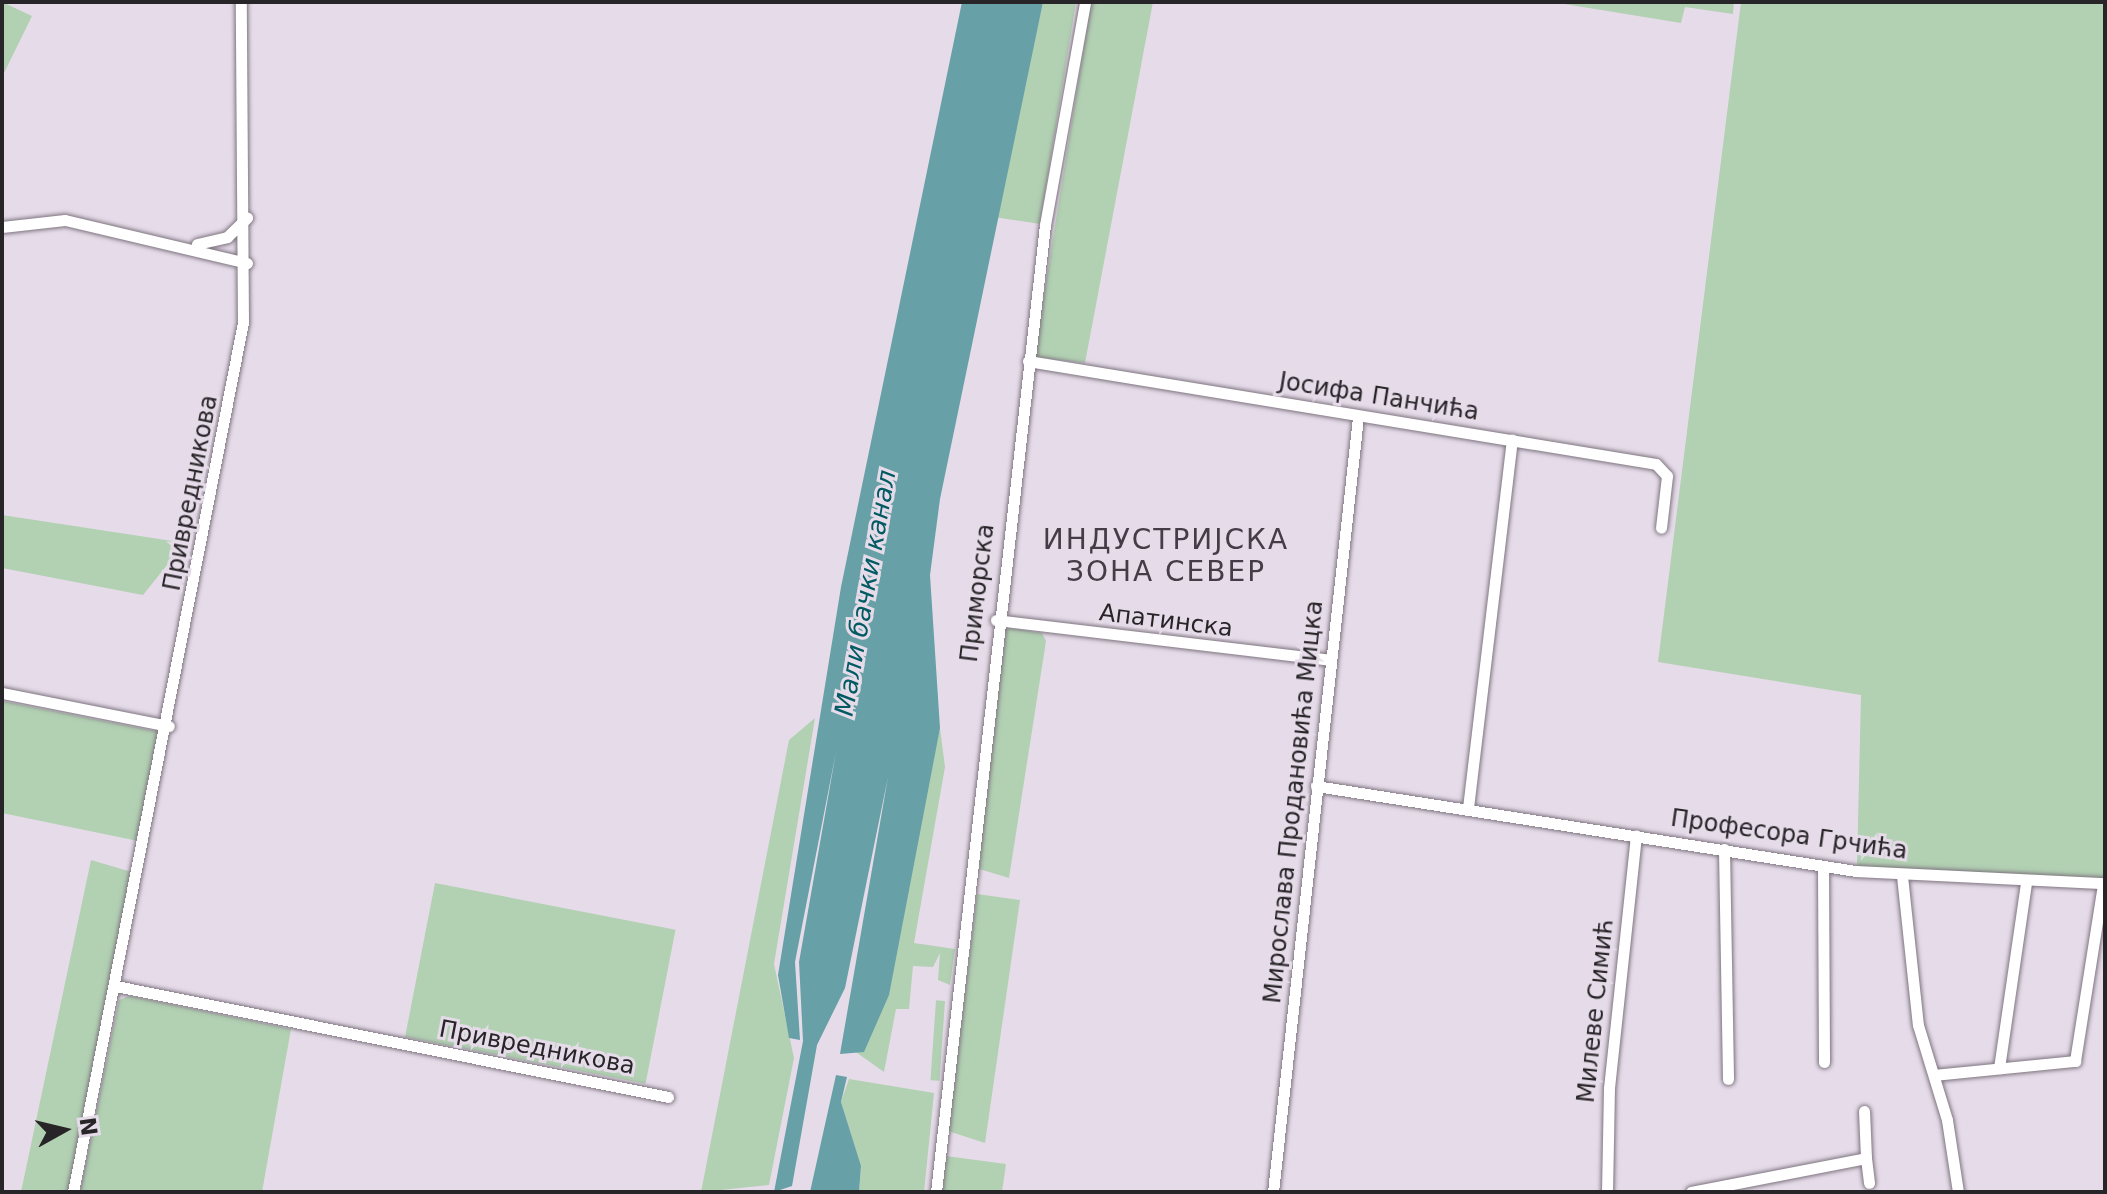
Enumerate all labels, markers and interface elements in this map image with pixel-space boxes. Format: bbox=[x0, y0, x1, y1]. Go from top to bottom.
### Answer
street label: Јосифа Панчића bbox=[1277, 367, 1481, 427]
street label: Привредникова bbox=[158, 393, 224, 593]
water label: Мали бачки канал bbox=[829, 467, 903, 719]
street label: Приморска bbox=[955, 522, 1001, 664]
district label: ИНДУСТРИЈСКА ЗОНА СЕВЕР bbox=[1043, 523, 1289, 589]
street label: Апатинска bbox=[1098, 599, 1234, 643]
street label: Мирослава Продановића Мицка bbox=[1259, 599, 1329, 1005]
street label: Професора Грчића bbox=[1669, 804, 1909, 866]
street label: Милеве Симић bbox=[1572, 918, 1620, 1104]
street label: Привредникова bbox=[437, 1015, 637, 1081]
north arrow bbox=[24, 1090, 104, 1170]
text: N bbox=[75, 1116, 102, 1137]

